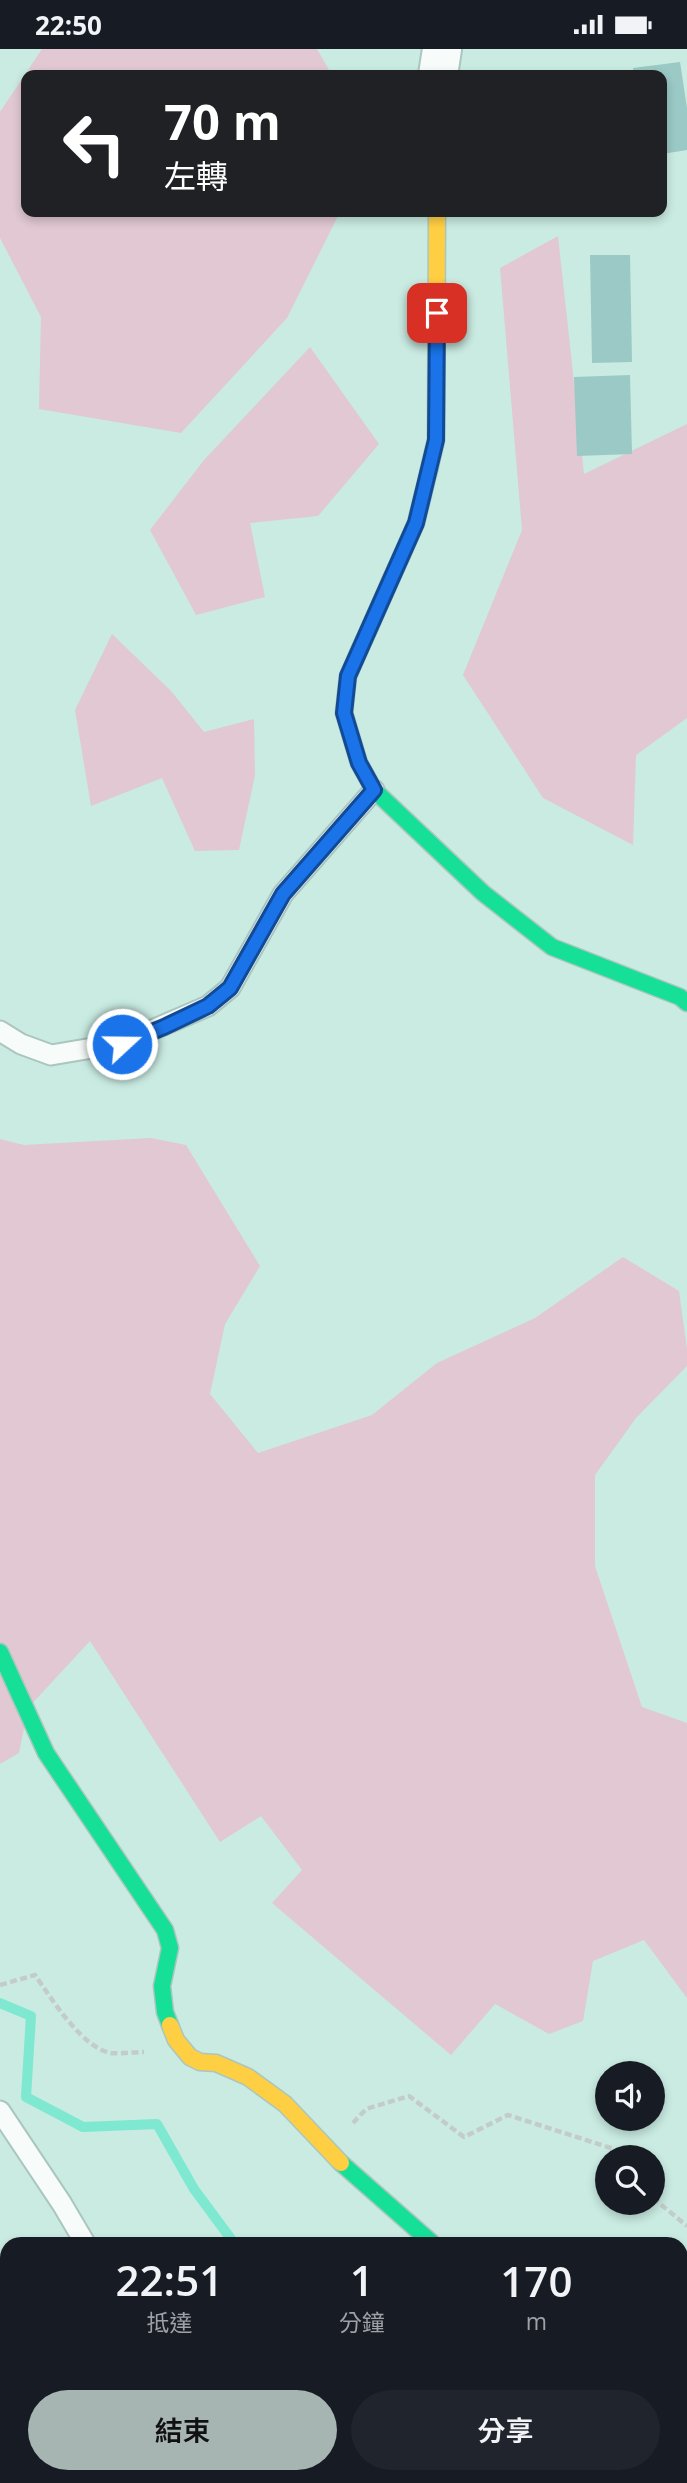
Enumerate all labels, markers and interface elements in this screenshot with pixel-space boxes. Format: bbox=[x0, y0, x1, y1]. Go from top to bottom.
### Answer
text: 22:50 bbox=[35, 7, 102, 43]
text: 70 m bbox=[164, 88, 281, 154]
icon: left bbox=[49, 98, 140, 189]
text: 左轉 bbox=[164, 154, 228, 197]
pin bbox=[407, 283, 467, 343]
icon: arrive bbox=[418, 294, 456, 332]
position arrow bbox=[85, 1007, 159, 1081]
map controls bbox=[595, 2061, 665, 2215]
button: sound bbox=[595, 2061, 665, 2131]
button: search bbox=[595, 2145, 665, 2215]
text: 22:51 bbox=[116, 2251, 223, 2308]
text: 1 bbox=[350, 2251, 374, 2308]
text: 170 bbox=[500, 2252, 572, 2309]
text: m bbox=[526, 2305, 547, 2337]
text: 抵達 bbox=[146, 2306, 192, 2338]
text: 分鐘 bbox=[339, 2306, 385, 2338]
button: 結束 bbox=[28, 2390, 337, 2470]
button: 分享 bbox=[351, 2390, 660, 2470]

